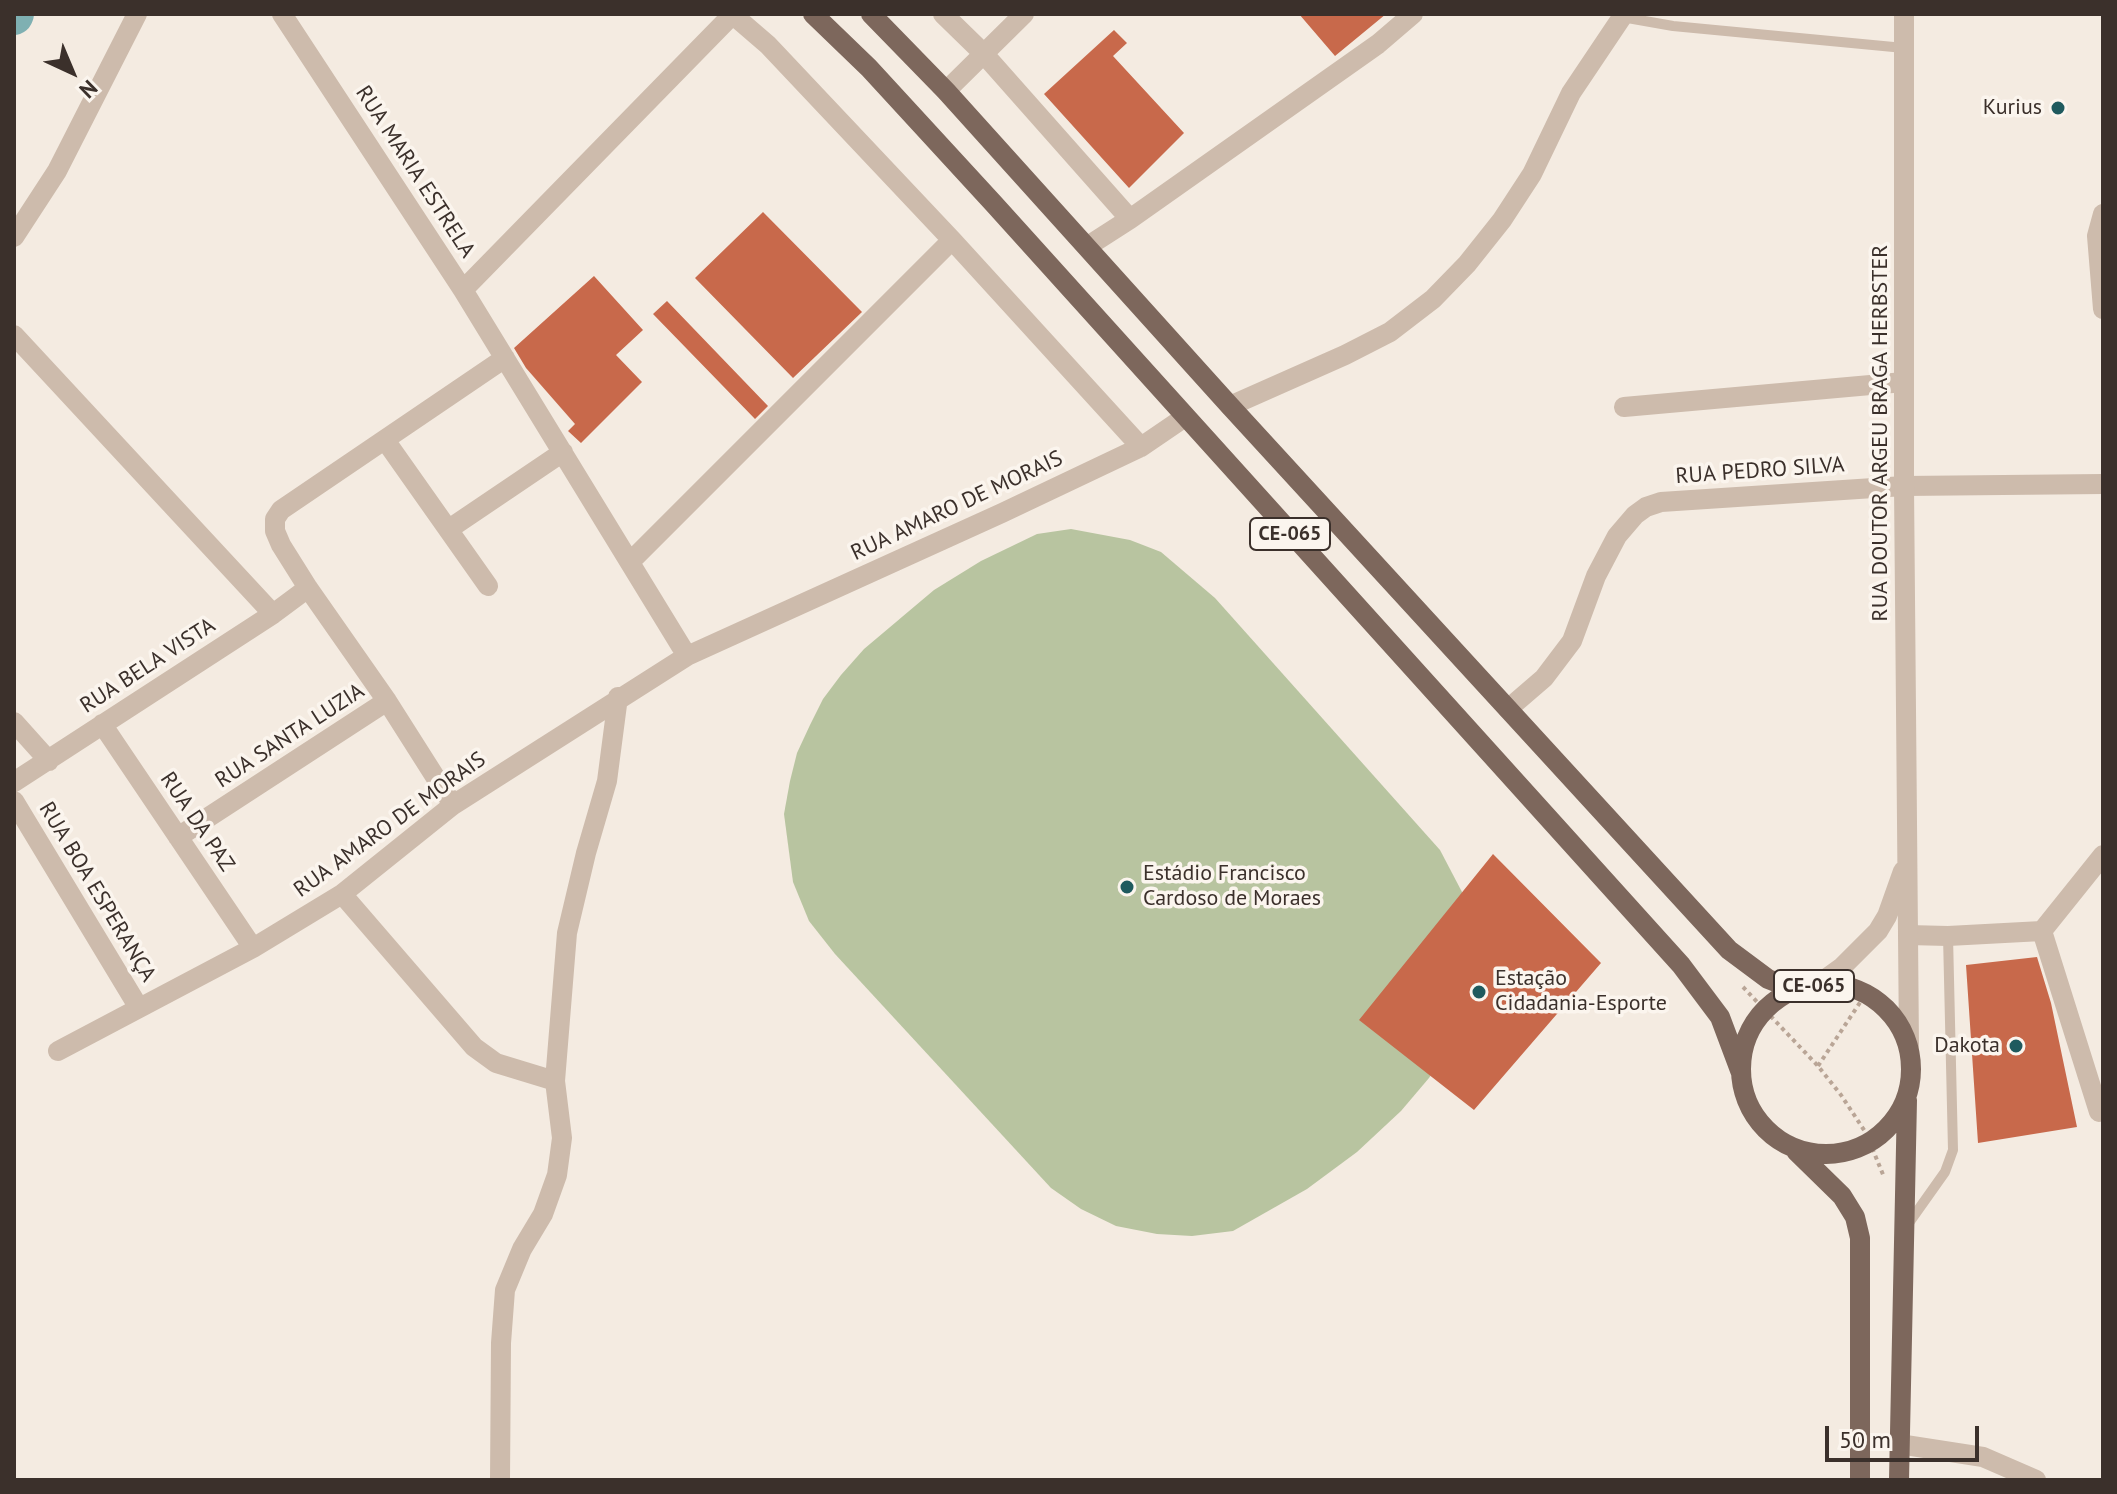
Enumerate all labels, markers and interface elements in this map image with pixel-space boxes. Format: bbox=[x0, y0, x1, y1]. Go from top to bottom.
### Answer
north arrow bbox=[32, 32, 112, 112]
text: N bbox=[74, 74, 104, 104]
street label: RUA MARIA ESTRELA bbox=[350, 81, 480, 263]
place label: Kurius bbox=[1983, 95, 2042, 121]
marker: Kurius bbox=[2049, 99, 2067, 117]
street label: RUA DOUTOR ARGEU BRAGA HERBSTER bbox=[1868, 245, 1894, 621]
street label: RUA AMARO DE MORAIS bbox=[847, 445, 1067, 567]
street label: RUA PEDRO SILVA bbox=[1675, 452, 1845, 490]
road number: CE-065 bbox=[1250, 518, 1330, 550]
street label: RUA BELA VISTA bbox=[76, 613, 220, 719]
street label: RUA SANTA LUZIA bbox=[211, 678, 369, 794]
street label: RUA AMARO DE MORAIS bbox=[289, 747, 491, 903]
street label: RUA DA PAZ bbox=[154, 767, 240, 877]
street label: RUA BOA ESPERANÇA bbox=[33, 797, 161, 987]
place label: Estádio Francisco Cardoso de Moraes bbox=[1143, 861, 1321, 912]
marker: Estádio Francisco Cardoso de Moraes bbox=[1118, 878, 1136, 896]
place label: Estação Cidadania-Esporte bbox=[1495, 966, 1667, 1018]
road number: CE-065 bbox=[1774, 970, 1854, 1002]
marker: Estação Cidadania-Esporte bbox=[1470, 983, 1488, 1001]
place label: Dakota bbox=[1934, 1033, 2000, 1059]
marker: Dakota bbox=[2007, 1037, 2025, 1055]
scale bar bbox=[1829, 1410, 1983, 1460]
text: 50 m bbox=[1839, 1424, 1891, 1455]

